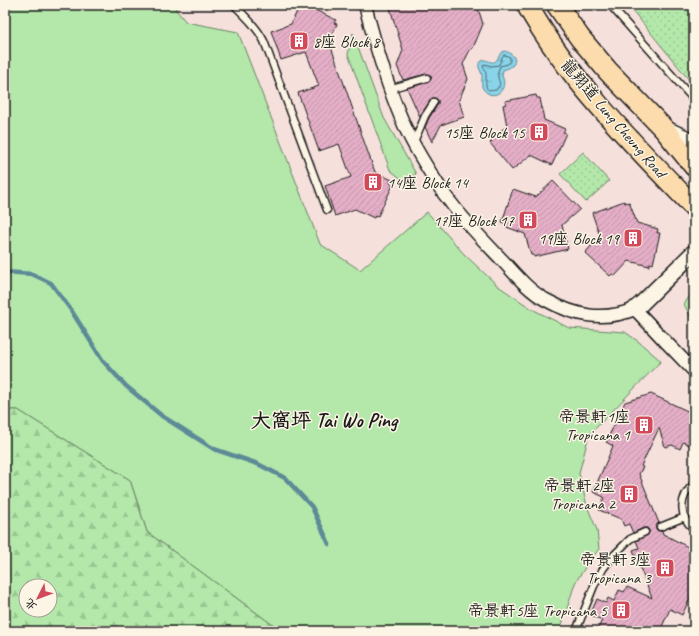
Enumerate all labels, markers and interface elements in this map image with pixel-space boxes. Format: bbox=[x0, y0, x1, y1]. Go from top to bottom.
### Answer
building icon: 8座 Block 8 bbox=[288, 30, 310, 52]
place label: 8座 Block 8 bbox=[313, 32, 381, 52]
street label: 龍翔道 Lung Cheung Road bbox=[556, 55, 672, 184]
building icon: 15座 Block 15 bbox=[528, 121, 550, 143]
place label: 15座 Block 15 bbox=[444, 123, 526, 143]
building icon: 14座 Block 14 bbox=[362, 171, 384, 193]
place label: 14座 Block 14 bbox=[387, 173, 470, 193]
building icon: 17座 Block 17 bbox=[517, 209, 539, 231]
place label: 17座 Block 17 bbox=[433, 211, 515, 231]
building icon: 19座 Block 19 bbox=[622, 227, 644, 249]
place label: 19座 Block 19 bbox=[538, 229, 621, 249]
place label: 帝景軒1座 Tropicana 1 bbox=[559, 407, 631, 445]
district label: 大窩坪 Tai Wo Ping bbox=[251, 408, 399, 433]
building icon: 帝景軒1座 Tropicana 1 bbox=[633, 414, 655, 436]
place label: 帝景軒2座 Tropicana 2 bbox=[544, 476, 617, 514]
building icon: 帝景軒2座 Tropicana 2 bbox=[618, 483, 640, 505]
place label: 帝景軒3座 Tropicana 3 bbox=[580, 550, 653, 588]
building icon: 帝景軒3座 Tropicana 3 bbox=[654, 557, 676, 579]
north arrow bbox=[18, 578, 58, 618]
text: 北 bbox=[22, 596, 39, 613]
building icon: 帝景軒5座 Tropicana 5 bbox=[610, 599, 632, 621]
place label: 帝景軒5座 Tropicana 5 bbox=[468, 601, 608, 621]

